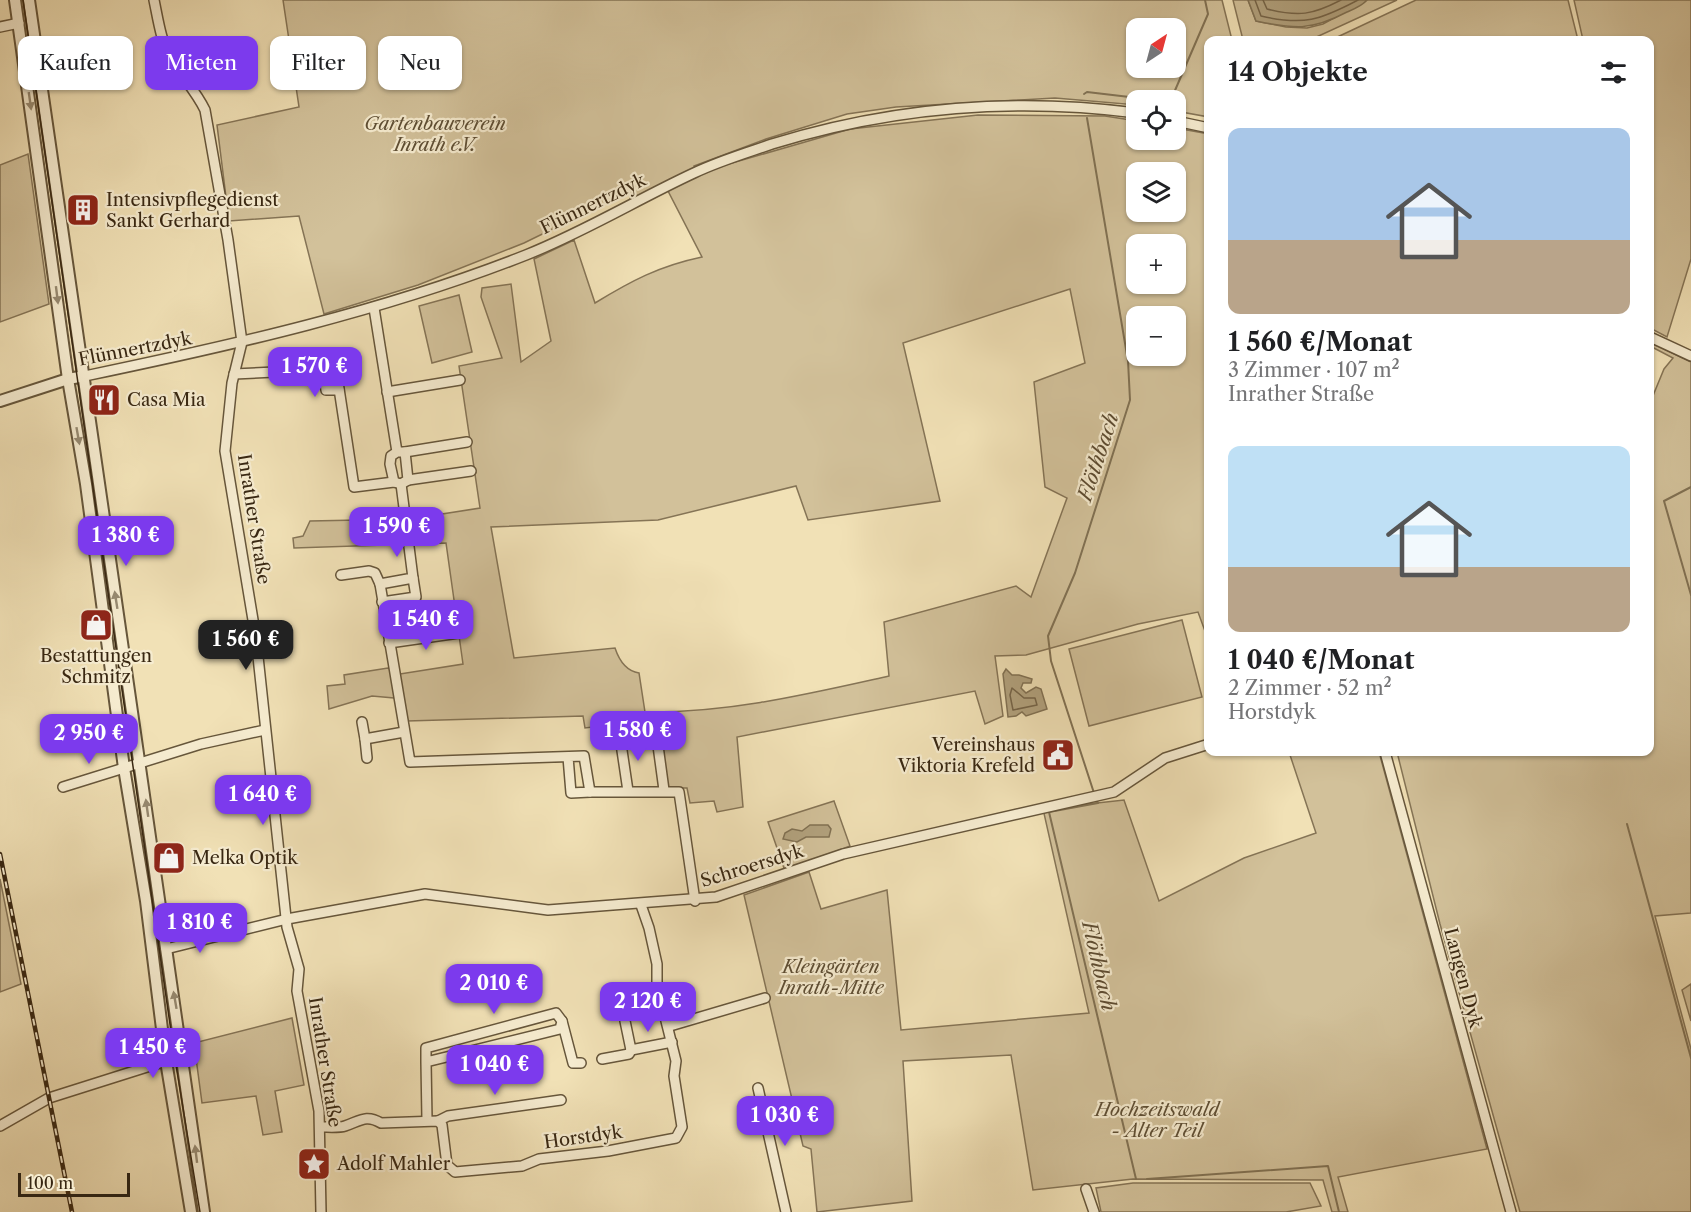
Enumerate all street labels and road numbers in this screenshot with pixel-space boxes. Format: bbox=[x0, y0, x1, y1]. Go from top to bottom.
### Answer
street label: Flünnertzdyk bbox=[537, 168, 651, 239]
street label: Flünnertzdyk bbox=[77, 327, 195, 371]
street label: Inrather Straße bbox=[233, 452, 275, 586]
street label: Schroersdyk bbox=[698, 839, 808, 892]
street label: Langen Dyk bbox=[1439, 925, 1487, 1032]
street label: Inrather Straße bbox=[304, 995, 346, 1129]
street label: Horstdyk bbox=[542, 1120, 625, 1153]

